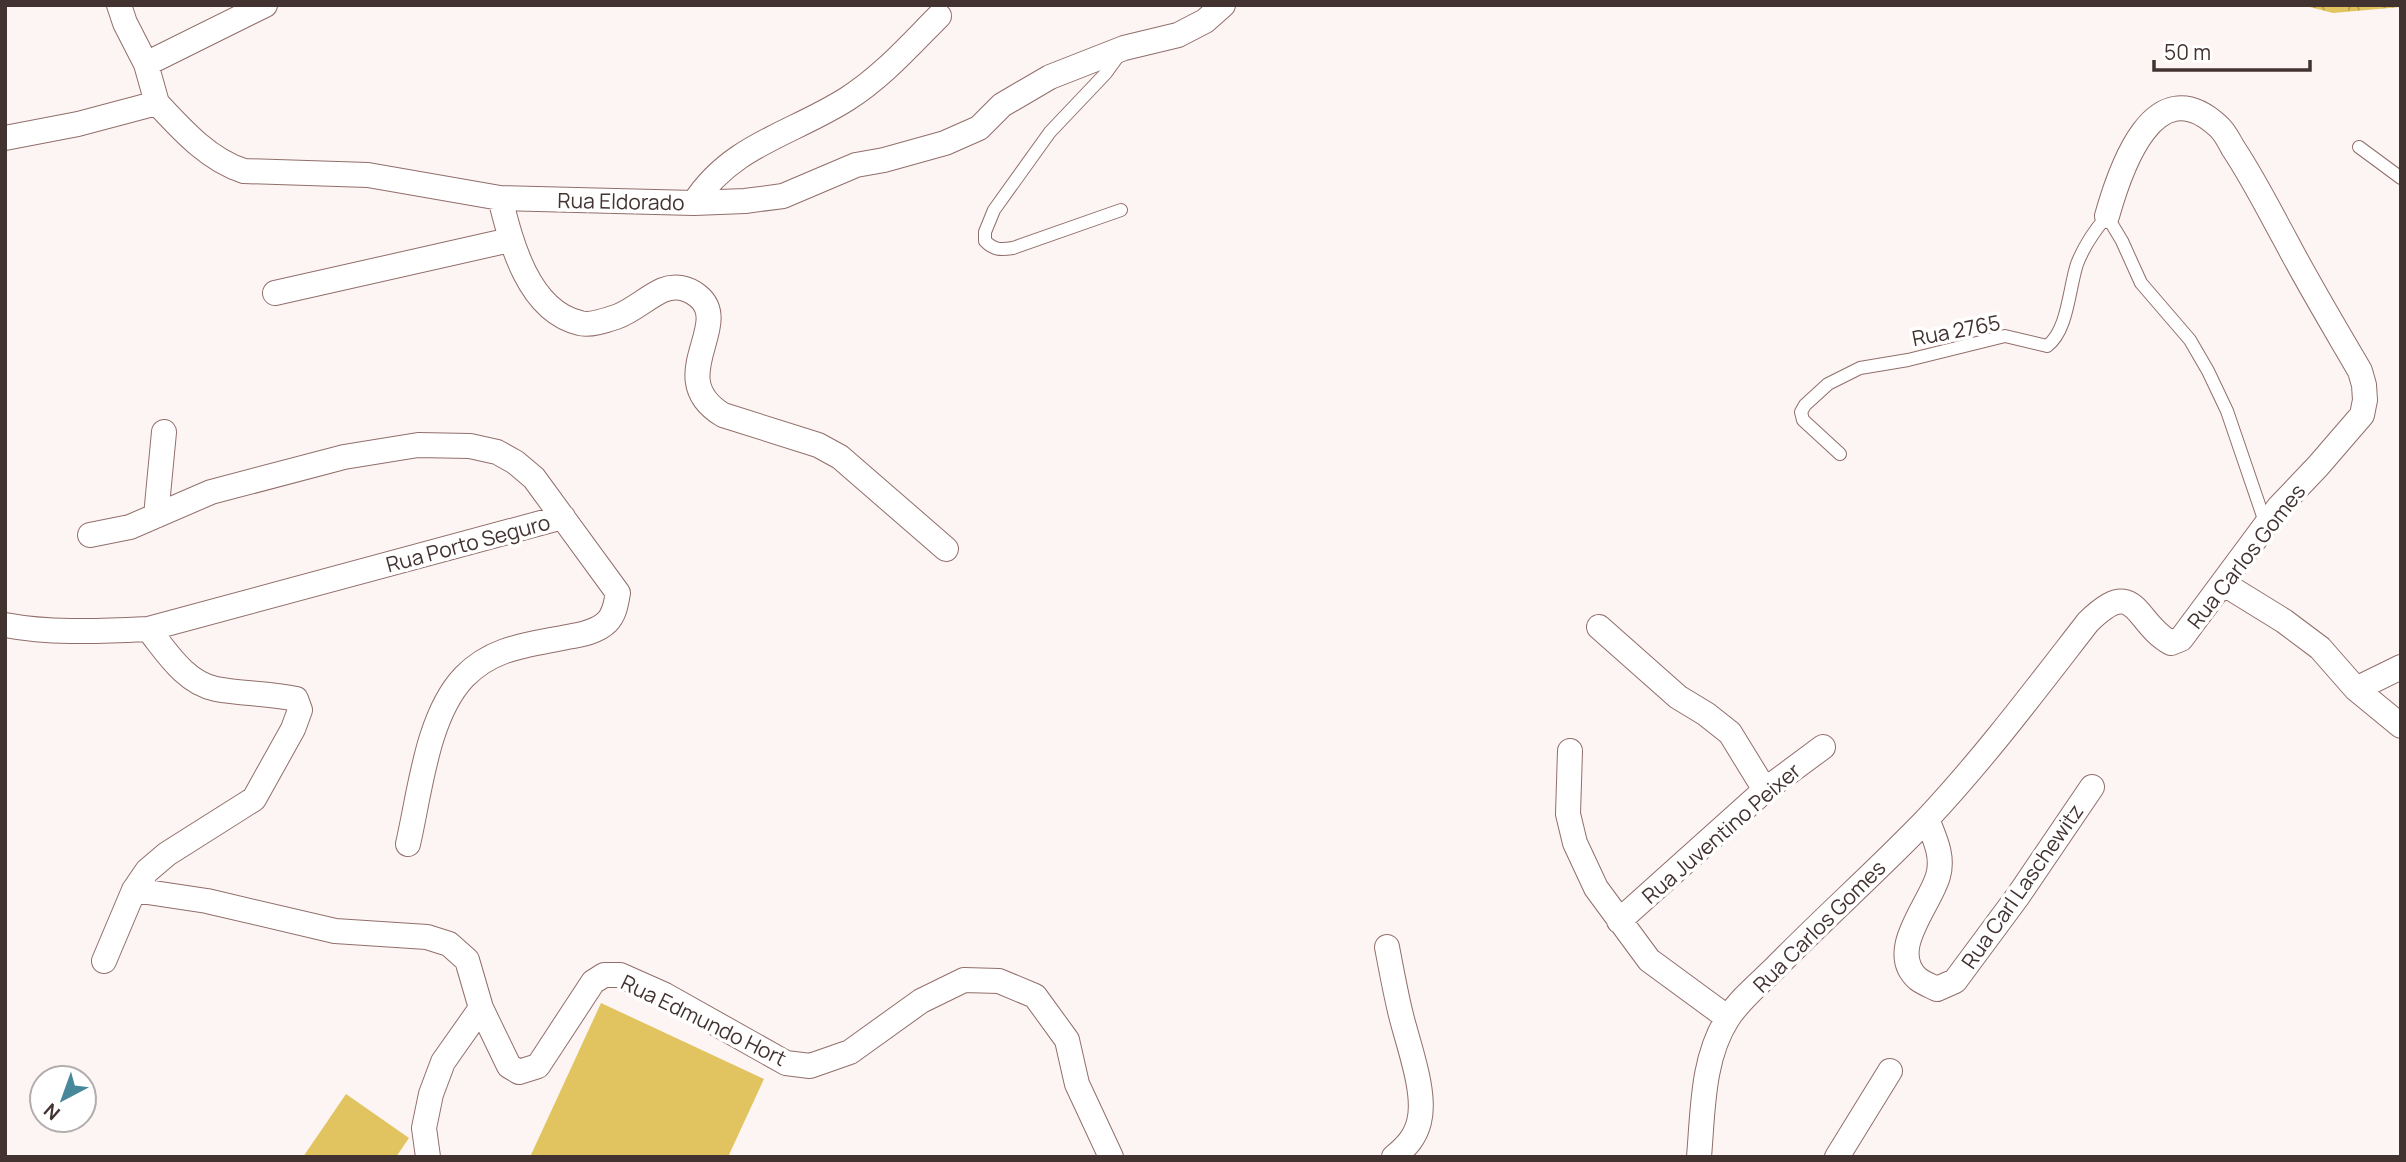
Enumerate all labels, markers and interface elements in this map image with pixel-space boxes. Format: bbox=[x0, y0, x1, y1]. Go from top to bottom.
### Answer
scale bar bbox=[2154, 28, 2310, 72]
text: 50 m bbox=[2164, 38, 2211, 66]
street label: Rua Eldorado bbox=[557, 186, 685, 216]
street label: Rua 2765 bbox=[1910, 308, 2002, 352]
street label: Rua Carlos Gomes bbox=[2181, 478, 2311, 634]
street label: Rua Porto Seguro bbox=[383, 508, 553, 578]
street label: Rua Juventino Peixer bbox=[1636, 756, 1806, 910]
street label: Rua Carl Laschewitz bbox=[1955, 798, 2089, 974]
street label: Rua Carlos Gomes bbox=[1747, 854, 1891, 998]
street label: Rua Edmundo Hort bbox=[617, 968, 791, 1072]
north arrow bbox=[28, 1064, 98, 1134]
text: N bbox=[38, 1098, 66, 1126]

